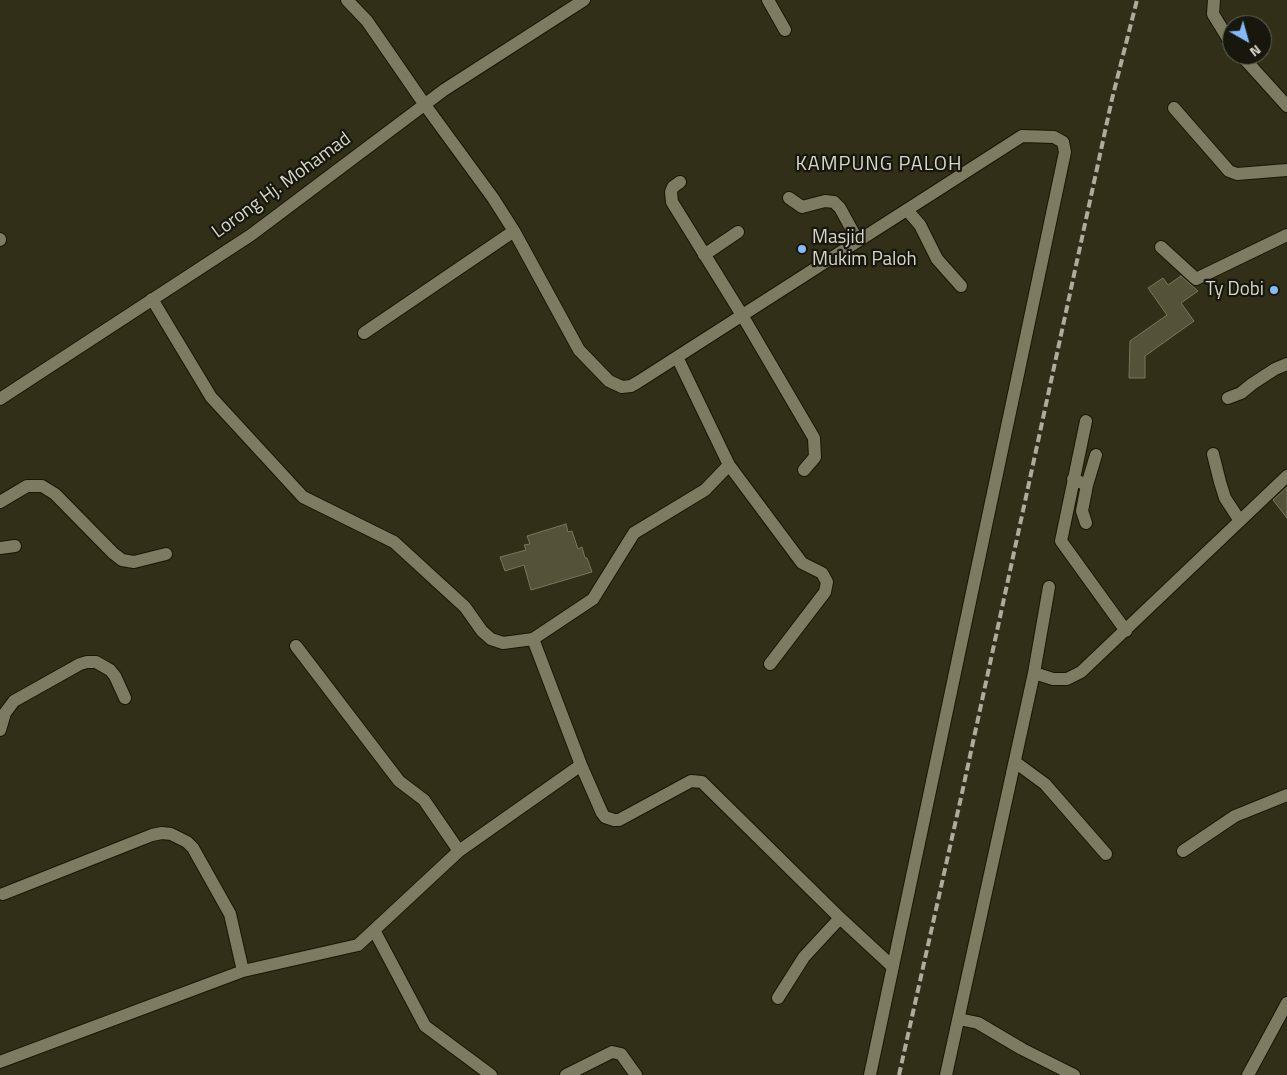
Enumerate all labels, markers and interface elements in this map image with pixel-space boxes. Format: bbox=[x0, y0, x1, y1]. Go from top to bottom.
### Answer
north arrow bbox=[1222, 15, 1272, 65]
text: N bbox=[1246, 40, 1266, 63]
street label: Lorong Hj. Mohamad bbox=[208, 128, 356, 244]
district label: KAMPUNG PALOH bbox=[794, 153, 964, 177]
place label: Masjid Mukim Paloh bbox=[812, 227, 917, 271]
marker: Masjid Mukim Paloh bbox=[796, 243, 808, 255]
place label: Ty Dobi bbox=[1205, 279, 1264, 301]
marker: Ty Dobi bbox=[1268, 284, 1280, 296]

